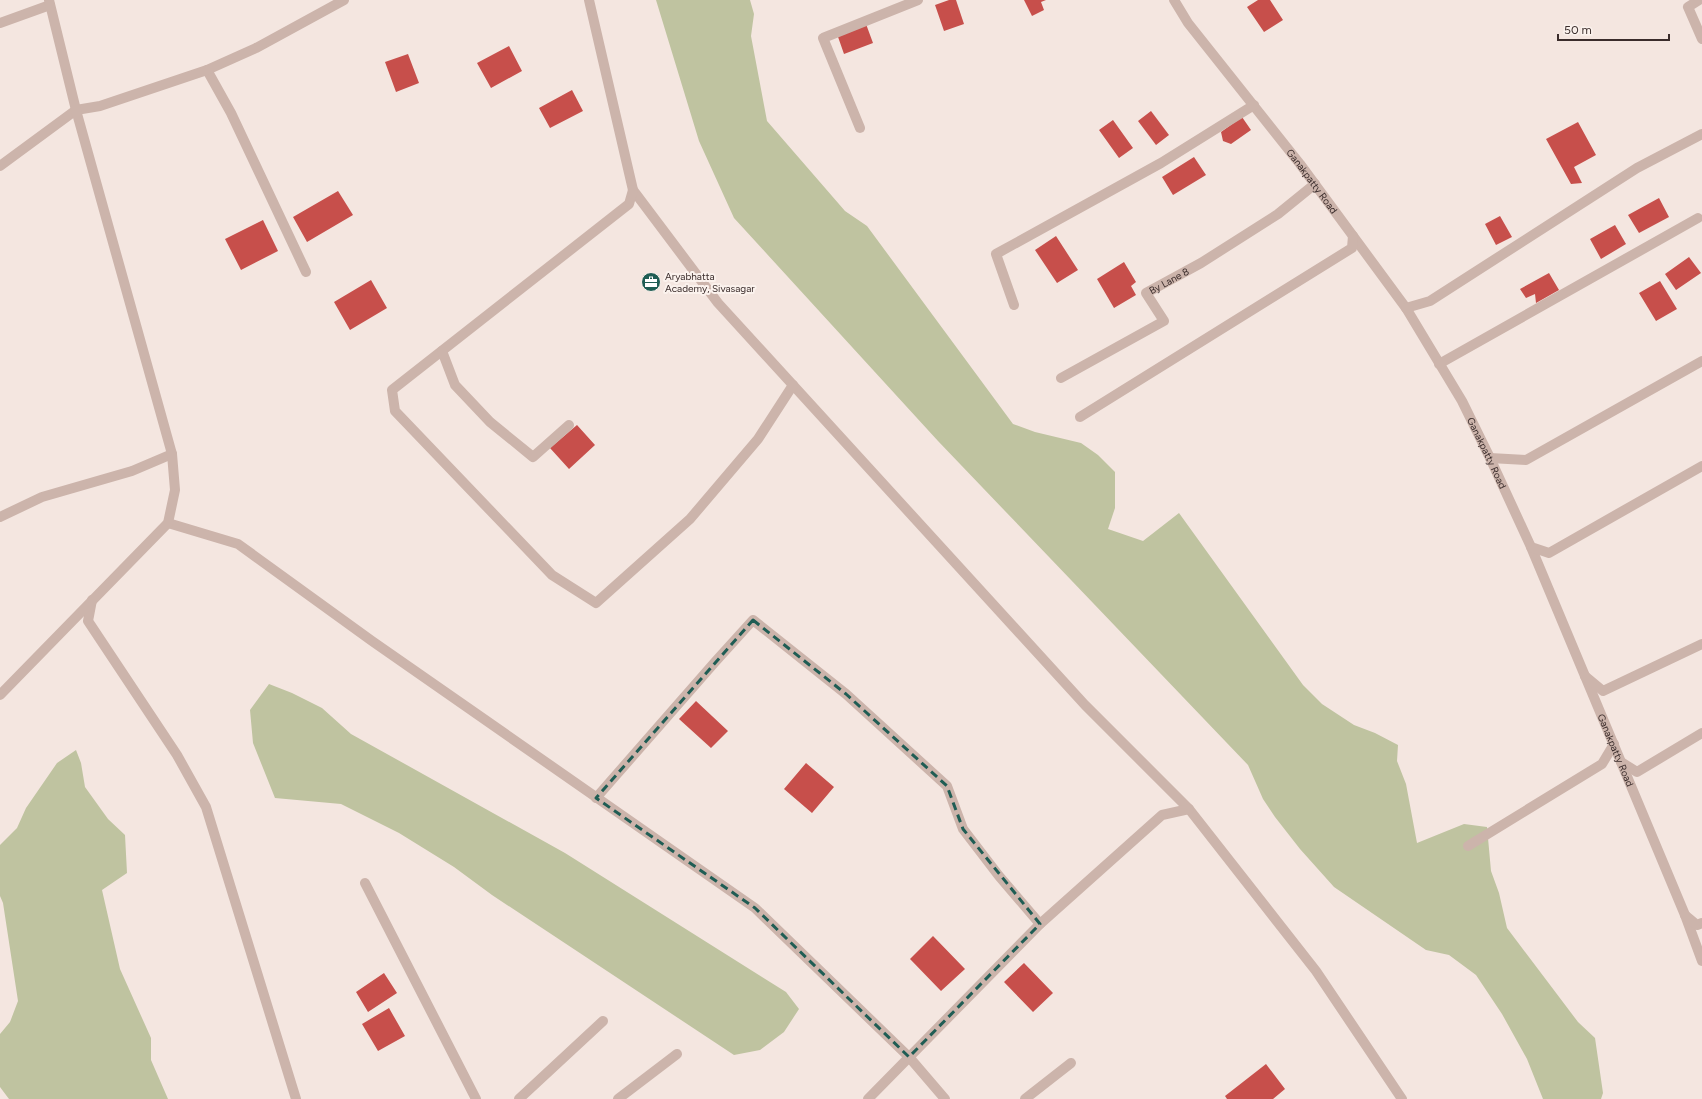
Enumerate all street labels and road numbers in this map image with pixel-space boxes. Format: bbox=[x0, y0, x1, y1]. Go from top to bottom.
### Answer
street label: Ganakpatty Road bbox=[1284, 146, 1341, 216]
street label: By Lane 8 bbox=[1146, 264, 1191, 297]
street label: Ganakpatty Road bbox=[1464, 415, 1510, 491]
street label: Ganakpatty Road bbox=[1595, 712, 1637, 789]

